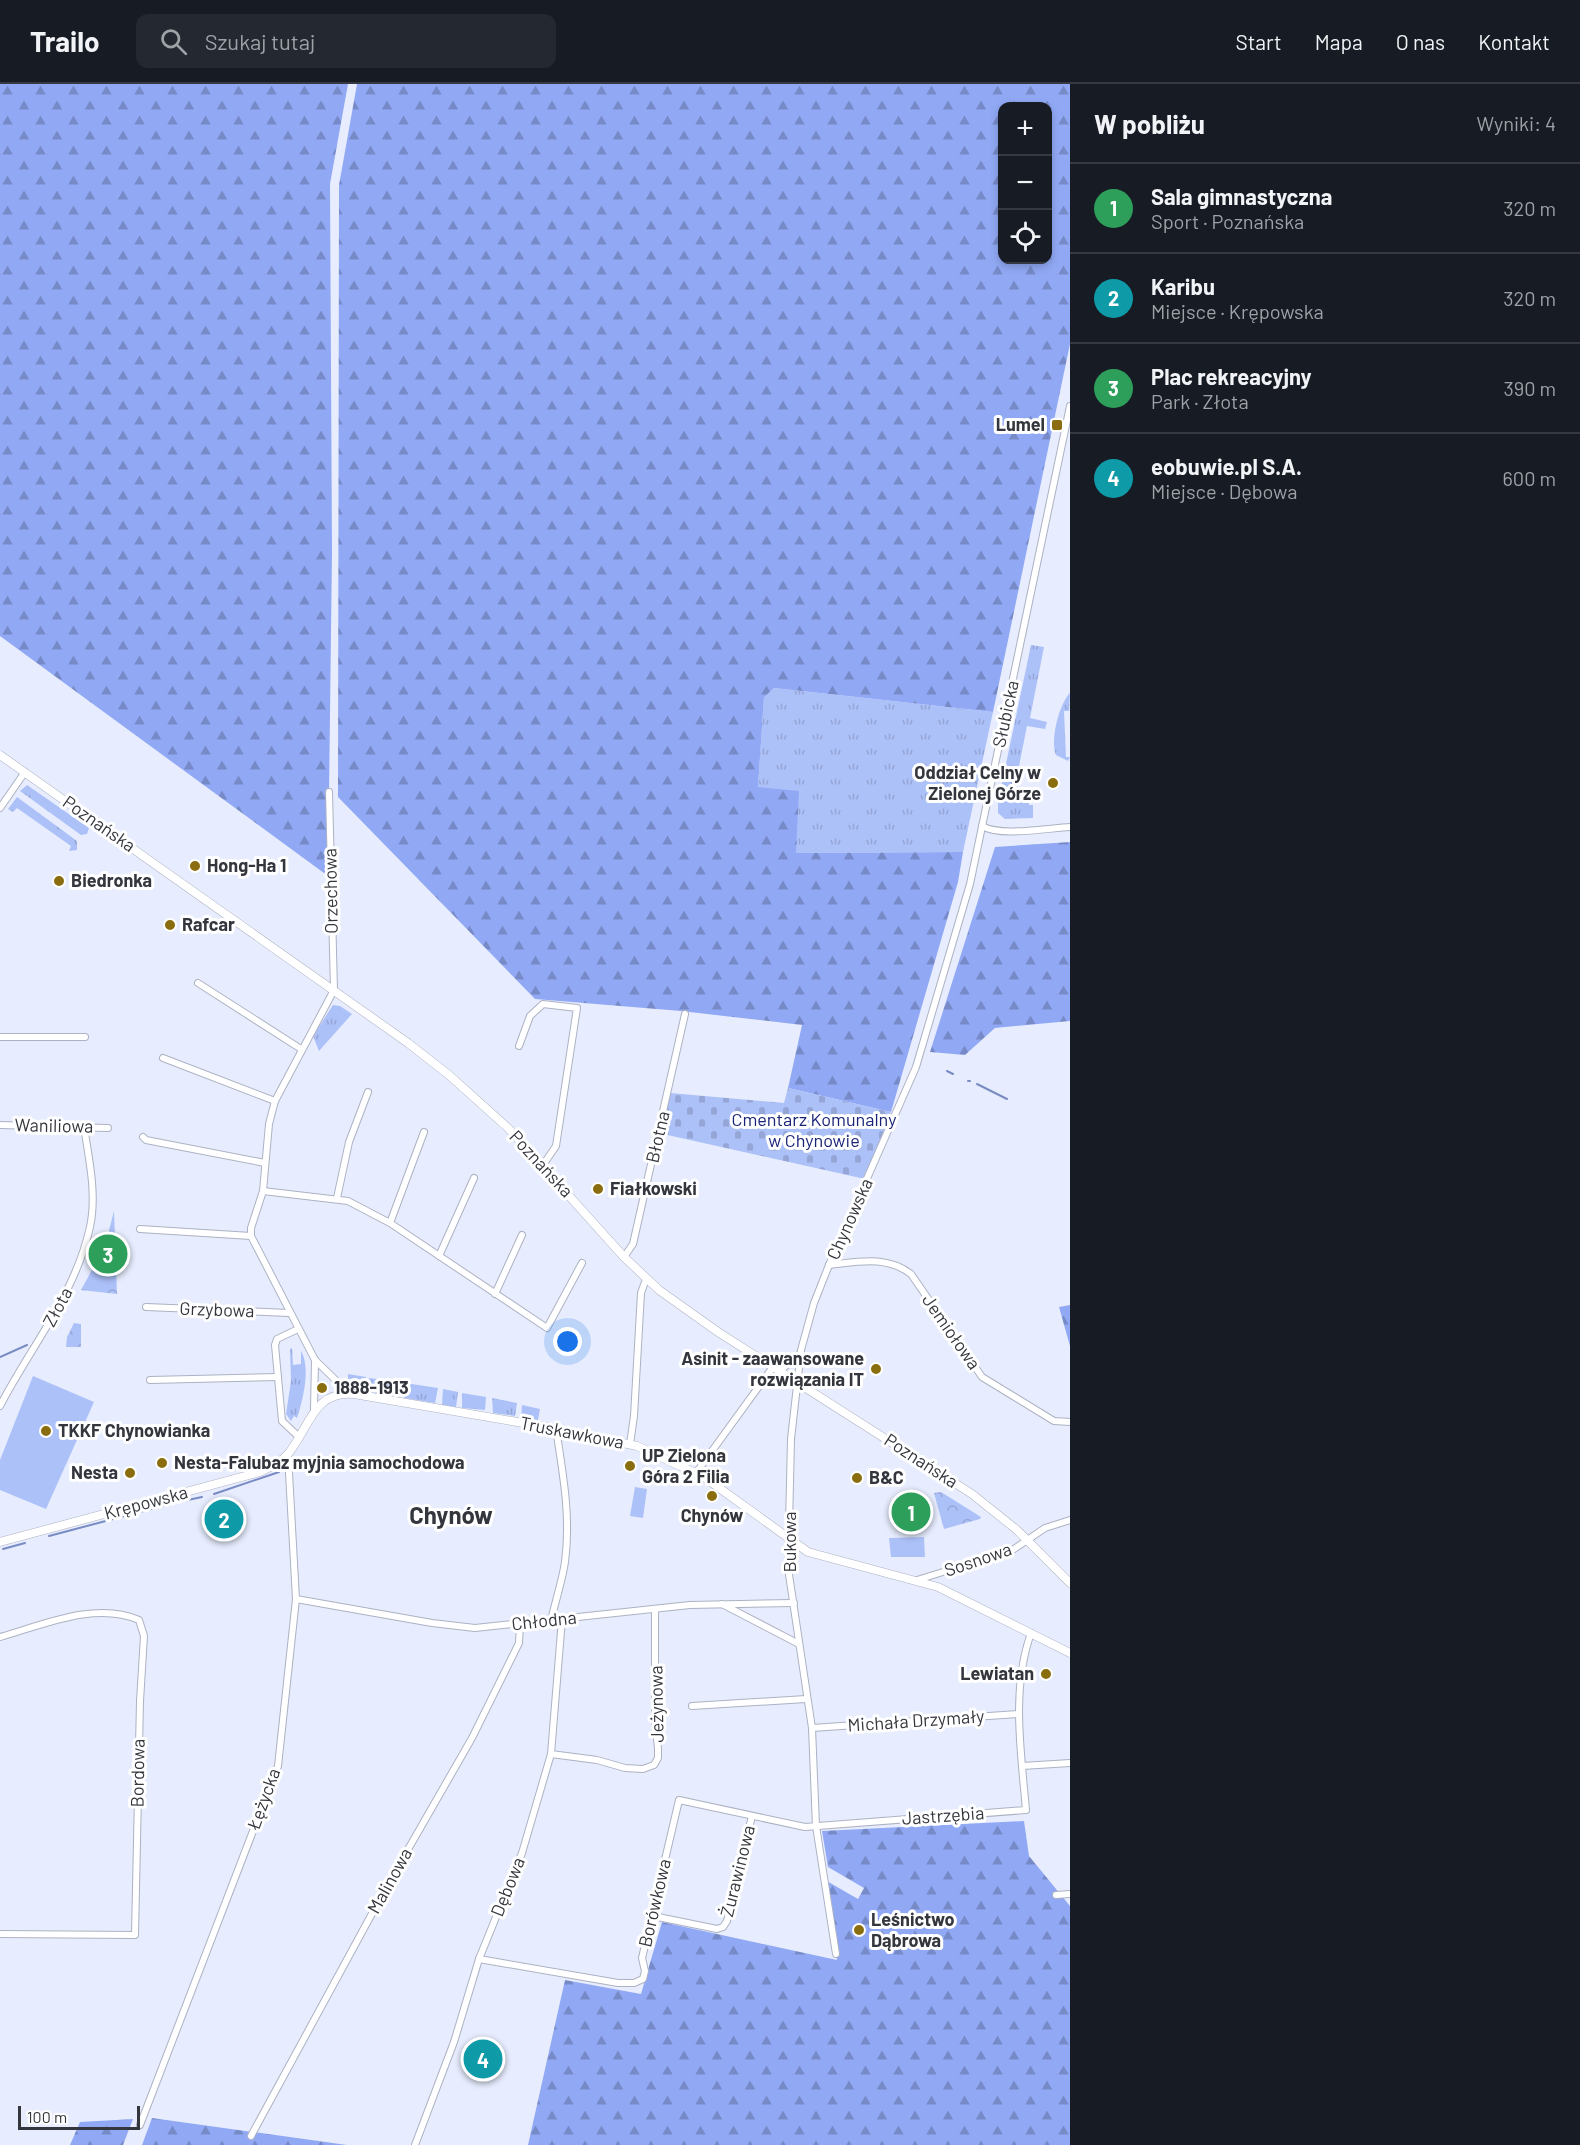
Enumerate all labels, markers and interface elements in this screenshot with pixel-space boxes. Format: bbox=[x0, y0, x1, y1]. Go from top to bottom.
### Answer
search box bbox=[136, 14, 556, 68]
text: Trailo bbox=[30, 24, 100, 58]
icon: search bbox=[157, 25, 190, 58]
text: Szukaj tutaj bbox=[205, 28, 315, 54]
text: Start bbox=[1235, 29, 1282, 54]
text: Mapa bbox=[1315, 29, 1363, 54]
text: O nas bbox=[1396, 29, 1445, 54]
text: Kontakt bbox=[1478, 29, 1550, 54]
map controls bbox=[998, 102, 1052, 264]
button: + bbox=[998, 102, 1052, 156]
text: W pobliżu bbox=[1094, 108, 1205, 139]
text: Wyniki: 4 bbox=[1477, 111, 1556, 135]
button: − bbox=[998, 156, 1052, 210]
text: Sala gimnastyczna bbox=[1151, 183, 1332, 209]
text: 1 bbox=[1110, 196, 1117, 220]
text: 320 m bbox=[1503, 196, 1556, 220]
text: Sport · Poznańska bbox=[1151, 209, 1304, 233]
button: locate bbox=[998, 210, 1052, 264]
text: Karibu bbox=[1151, 273, 1215, 299]
text: 2 bbox=[1108, 286, 1119, 310]
text: 320 m bbox=[1503, 286, 1556, 310]
text: Miejsce · Krępowska bbox=[1151, 299, 1324, 323]
text: Plac rekreacyjny bbox=[1151, 363, 1312, 389]
text: 3 bbox=[1108, 376, 1119, 400]
text: 390 m bbox=[1503, 376, 1556, 400]
text: Park · Złota bbox=[1151, 389, 1249, 413]
place label: Lumel bbox=[996, 413, 1045, 435]
marker: Lumel bbox=[1050, 418, 1064, 432]
text: eobuwie.pl S.A. bbox=[1151, 453, 1302, 479]
text: 4 bbox=[1107, 466, 1120, 490]
text: 600 m bbox=[1503, 466, 1556, 490]
text: Miejsce · Dębowa bbox=[1151, 479, 1298, 503]
street label: Słubicka bbox=[987, 678, 1023, 749]
place label: Oddział Celny w Zielonej Górze bbox=[914, 761, 1041, 804]
marker: Oddział Celny w Zielonej Górze bbox=[1046, 776, 1060, 790]
street label: Poznańska bbox=[59, 790, 140, 856]
street label: Orzechowa bbox=[318, 848, 342, 934]
place label: Hong-Ha 1 bbox=[207, 854, 286, 876]
marker: Hong-Ha 1 bbox=[188, 859, 202, 873]
place label: Biedronka bbox=[71, 869, 152, 891]
marker: Biedronka bbox=[52, 874, 66, 888]
place label: Rafcar bbox=[182, 913, 235, 935]
marker: Rafcar bbox=[163, 918, 177, 932]
park label: Cmentarz Komunalny w Chynowie bbox=[732, 1108, 896, 1151]
street label: Błotna bbox=[640, 1109, 674, 1165]
street label: Waniliowa bbox=[15, 1113, 94, 1137]
street label: Poznańska bbox=[505, 1125, 578, 1201]
street label: Chynowska bbox=[821, 1174, 877, 1263]
place label: Fiałkowski bbox=[610, 1177, 697, 1199]
marker: Fiałkowski bbox=[591, 1182, 605, 1196]
pin: 3 bbox=[88, 1232, 128, 1276]
street label: Złota bbox=[38, 1283, 77, 1330]
street label: Jemiołowa bbox=[918, 1290, 986, 1373]
street label: Grzybowa bbox=[179, 1297, 255, 1321]
your location bbox=[553, 1327, 582, 1356]
place label: Asinit - zaawansowane rozwiązania IT bbox=[681, 1347, 864, 1390]
marker: Asinit - zaawansowane rozwiązania IT bbox=[869, 1362, 883, 1376]
place label: 1888-1913 bbox=[334, 1376, 409, 1398]
marker: 1888-1913 bbox=[315, 1381, 329, 1395]
street label: Truskawkowa bbox=[518, 1411, 626, 1453]
place label: TKKF Chynowianka bbox=[58, 1419, 210, 1441]
marker: TKKF Chynowianka bbox=[39, 1424, 53, 1438]
street label: Poznańska bbox=[881, 1428, 963, 1492]
place label: UP Zielona Góra 2 Filia bbox=[642, 1444, 730, 1487]
place label: Nesta-Falubaz myjnia samochodowa bbox=[174, 1451, 465, 1473]
marker: Nesta-Falubaz myjnia samochodowa bbox=[155, 1456, 169, 1470]
marker: UP Zielona Góra 2 Filia bbox=[623, 1459, 637, 1473]
place label: Nesta bbox=[71, 1461, 118, 1483]
marker: Nesta bbox=[123, 1466, 137, 1480]
place label: B&C bbox=[869, 1466, 904, 1488]
marker: B&C bbox=[850, 1471, 864, 1485]
street label: Krępowska bbox=[102, 1480, 190, 1524]
marker: Chynów bbox=[705, 1489, 719, 1503]
pin: 1 bbox=[892, 1490, 930, 1534]
pin: 2 bbox=[204, 1496, 244, 1542]
district label: Chynów bbox=[409, 1500, 493, 1529]
place label: Chynów bbox=[681, 1504, 743, 1526]
street label: Bukowa bbox=[778, 1512, 800, 1572]
street label: Sosnowa bbox=[941, 1537, 1014, 1581]
street label: Chłodna bbox=[510, 1606, 578, 1634]
place label: Lewiatan bbox=[960, 1662, 1034, 1684]
street label: Jeżynowa bbox=[644, 1665, 668, 1743]
marker: Lewiatan bbox=[1039, 1667, 1053, 1681]
street label: Michała Drzymały bbox=[847, 1704, 985, 1736]
street label: Bordowa bbox=[125, 1738, 149, 1808]
street label: Łężycka bbox=[241, 1765, 284, 1833]
street label: Jastrzębia bbox=[901, 1801, 985, 1829]
street label: Żurawinowa bbox=[715, 1823, 759, 1919]
street label: Malinowa bbox=[362, 1844, 416, 1917]
street label: Dębowa bbox=[485, 1854, 529, 1919]
street label: Borówkowa bbox=[633, 1856, 675, 1949]
place label: Leśnictwo Dąbrowa bbox=[871, 1908, 955, 1951]
marker: Leśnictwo Dąbrowa bbox=[852, 1923, 866, 1937]
pin: 4 bbox=[464, 2036, 502, 2082]
scale bar bbox=[18, 2103, 140, 2130]
text: 100 m bbox=[27, 2107, 67, 2126]

